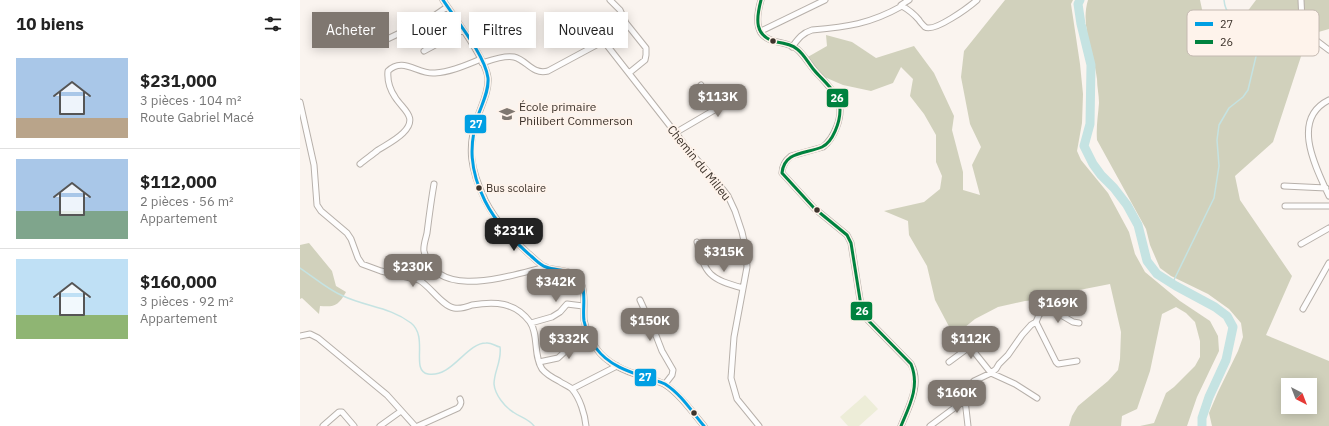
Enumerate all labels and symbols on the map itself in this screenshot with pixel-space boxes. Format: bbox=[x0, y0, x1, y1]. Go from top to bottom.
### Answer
legend bbox=[1187, 10, 1319, 56]
text: 27 bbox=[1220, 17, 1233, 31]
text: 26 bbox=[1220, 35, 1233, 49]
unlabelled marker bbox=[768, 36, 778, 46]
pin: $113K bbox=[690, 84, 746, 118]
line badge: 26 bbox=[826, 88, 849, 108]
text: 26 bbox=[830, 91, 844, 105]
place label: École primaire Philibert Commerson bbox=[519, 99, 633, 128]
school or university icon: École primaire Philibert Commerson bbox=[498, 105, 516, 123]
line badge: 27 bbox=[464, 114, 487, 134]
text: 27 bbox=[469, 117, 483, 131]
street label: Chemin du Milieu bbox=[664, 122, 734, 204]
place label: Bus scolaire bbox=[486, 181, 546, 195]
marker: Bus scolaire bbox=[474, 183, 484, 193]
unlabelled marker bbox=[812, 205, 822, 215]
pin: $231K bbox=[486, 218, 542, 252]
pin: $315K bbox=[696, 239, 752, 273]
pin: $230K bbox=[385, 254, 441, 288]
pin: $342K bbox=[528, 269, 584, 303]
pin: $169K bbox=[1030, 290, 1086, 324]
line badge: 26 bbox=[850, 301, 873, 321]
text: 26 bbox=[855, 304, 869, 318]
pin: $150K bbox=[622, 308, 678, 342]
pin: $332K bbox=[541, 326, 597, 360]
pin: $112K bbox=[943, 326, 999, 360]
line badge: 27 bbox=[634, 368, 657, 387]
text: 27 bbox=[638, 370, 652, 384]
north arrow bbox=[1281, 378, 1317, 414]
pin: $160K bbox=[929, 380, 985, 414]
unlabelled marker bbox=[689, 408, 699, 418]

